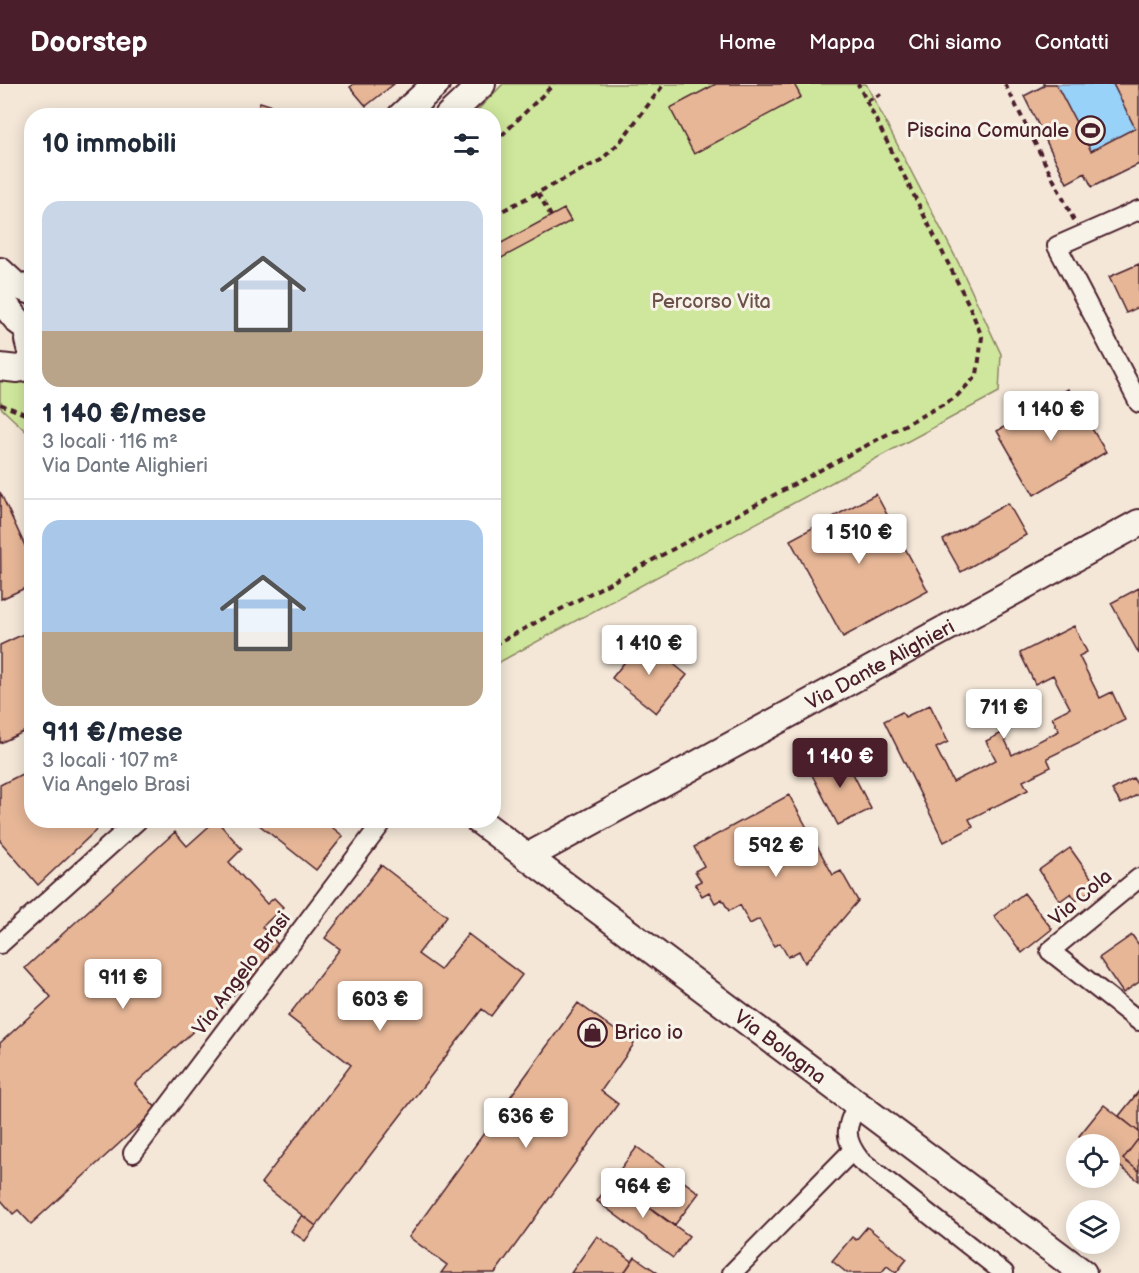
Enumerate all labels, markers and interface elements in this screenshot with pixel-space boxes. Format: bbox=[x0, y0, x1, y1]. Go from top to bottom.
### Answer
text: Doorstep bbox=[30, 26, 147, 59]
text: Home bbox=[719, 30, 776, 55]
text: Mappa bbox=[809, 30, 875, 55]
text: Chi siamo bbox=[908, 30, 1002, 55]
text: Contatti bbox=[1035, 30, 1109, 55]
sports icon: Piscina Comunale bbox=[1074, 114, 1106, 146]
place label: Piscina Comunale bbox=[907, 119, 1069, 143]
icon: filters bbox=[450, 128, 483, 161]
text: 10 immobili bbox=[42, 129, 176, 160]
icon: home bbox=[209, 240, 317, 348]
park label: Percorso Vita bbox=[651, 290, 771, 314]
pin: 1 140 € bbox=[996, 391, 1106, 442]
text: 1 140 € bbox=[1018, 398, 1084, 422]
text: 1 140 €/mese bbox=[42, 399, 206, 430]
text: 3 locali · 116 m² bbox=[42, 430, 178, 454]
text: Via Dante Alighieri bbox=[42, 454, 208, 478]
pin: 1 510 € bbox=[804, 514, 914, 565]
text: 1 510 € bbox=[826, 521, 892, 545]
icon: home bbox=[209, 559, 317, 667]
street label: Via Dante Alighieri bbox=[802, 615, 959, 716]
pin: 1 410 € bbox=[594, 625, 704, 676]
text: 1 410 € bbox=[616, 632, 682, 656]
pin: 711 € bbox=[962, 689, 1046, 740]
text: 711 € bbox=[980, 696, 1028, 720]
text: 911 €/mese bbox=[42, 718, 183, 749]
pin: 1 140 € bbox=[785, 738, 895, 789]
text: 1 140 € bbox=[807, 745, 873, 769]
text: 3 locali · 107 m² bbox=[42, 749, 178, 773]
text: Via Angelo Brasi bbox=[42, 773, 190, 797]
pin: 592 € bbox=[734, 827, 818, 878]
text: 592 € bbox=[748, 834, 804, 858]
street label: Via Cola bbox=[1044, 864, 1117, 931]
street label: Via Angelo Brasi bbox=[188, 907, 296, 1040]
pin: 911 € bbox=[81, 959, 165, 1010]
text: 911 € bbox=[98, 966, 148, 990]
pin: 603 € bbox=[338, 981, 422, 1032]
text: 603 € bbox=[352, 988, 408, 1012]
street label: Via Bologna bbox=[729, 1005, 831, 1090]
shop icon: Brico io bbox=[577, 1016, 609, 1048]
place label: Brico io bbox=[614, 1021, 683, 1045]
pin: 636 € bbox=[484, 1098, 568, 1149]
text: 636 € bbox=[498, 1105, 554, 1129]
map controls bbox=[1066, 1134, 1120, 1254]
button: locate bbox=[1066, 1134, 1120, 1188]
pin: 964 € bbox=[601, 1168, 685, 1219]
text: 964 € bbox=[615, 1175, 671, 1199]
button: layers bbox=[1066, 1200, 1120, 1254]

